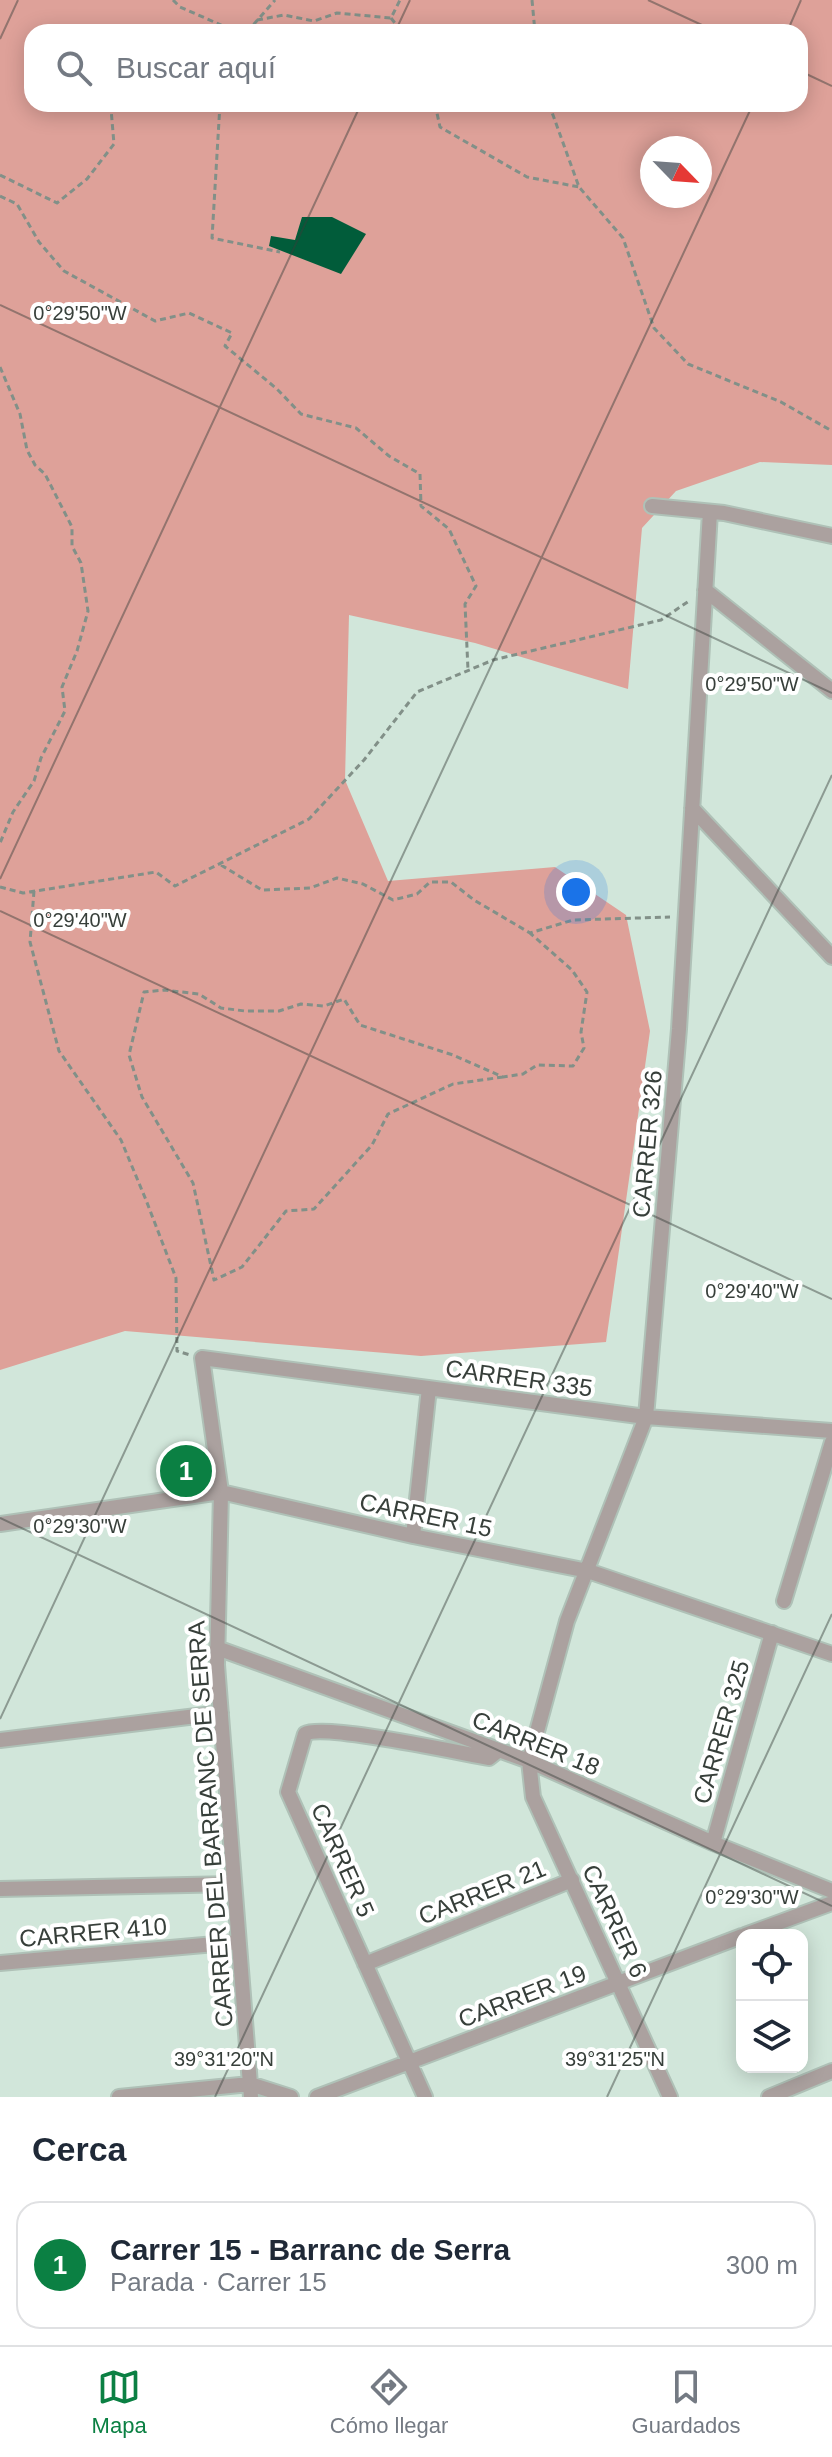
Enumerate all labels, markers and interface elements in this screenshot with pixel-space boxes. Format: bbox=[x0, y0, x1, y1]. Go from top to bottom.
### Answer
search box bbox=[24, 24, 808, 112]
icon: search bbox=[52, 46, 96, 90]
text: Buscar aquí bbox=[116, 51, 276, 84]
north arrow bbox=[640, 136, 712, 208]
text: 0°29'50"W bbox=[33, 302, 127, 324]
text: 0°29'50"W bbox=[705, 673, 799, 695]
your location bbox=[556, 872, 596, 912]
text: 0°29'40"W bbox=[33, 909, 127, 931]
street label: CARRER 326 bbox=[627, 1069, 667, 1219]
text: 0°29'40"W bbox=[705, 1280, 799, 1302]
street label: CARRER 335 bbox=[444, 1354, 594, 1402]
pin: 1 bbox=[160, 1441, 212, 1501]
street label: CARRER 15 bbox=[357, 1488, 495, 1542]
text: 0°29'30"W bbox=[33, 1515, 127, 1537]
street label: CARRER DEL BARRANC DE SERRA bbox=[182, 1620, 238, 2028]
street label: CARRER 325 bbox=[688, 1657, 754, 1807]
street label: CARRER 18 bbox=[468, 1705, 604, 1781]
street label: CARRER 5 bbox=[306, 1799, 380, 1921]
street label: CARRER 21 bbox=[414, 1854, 550, 1930]
street label: CARRER 6 bbox=[577, 1860, 653, 1982]
text: 0°29'30"W bbox=[705, 1886, 799, 1908]
street label: CARRER 410 bbox=[18, 1912, 168, 1952]
map controls bbox=[736, 1929, 808, 2073]
button: locate bbox=[736, 1929, 808, 2001]
street label: CARRER 19 bbox=[454, 1959, 590, 2033]
button: layers bbox=[736, 2001, 808, 2073]
text: 39°31'20"N bbox=[174, 2048, 274, 2070]
text: 39°31'25"N bbox=[565, 2048, 665, 2070]
text: Cerca bbox=[32, 2130, 127, 2168]
text: Carrer 15 - Barranc de Serra bbox=[110, 2233, 510, 2266]
text: 1 bbox=[53, 2250, 67, 2280]
text: 300 m bbox=[726, 2250, 798, 2280]
text: Parada · Carrer 15 bbox=[110, 2267, 327, 2297]
tab: Mapa bbox=[92, 2365, 147, 2439]
tab: Cómo llegar bbox=[330, 2365, 448, 2439]
tab: Guardados bbox=[632, 2365, 740, 2439]

